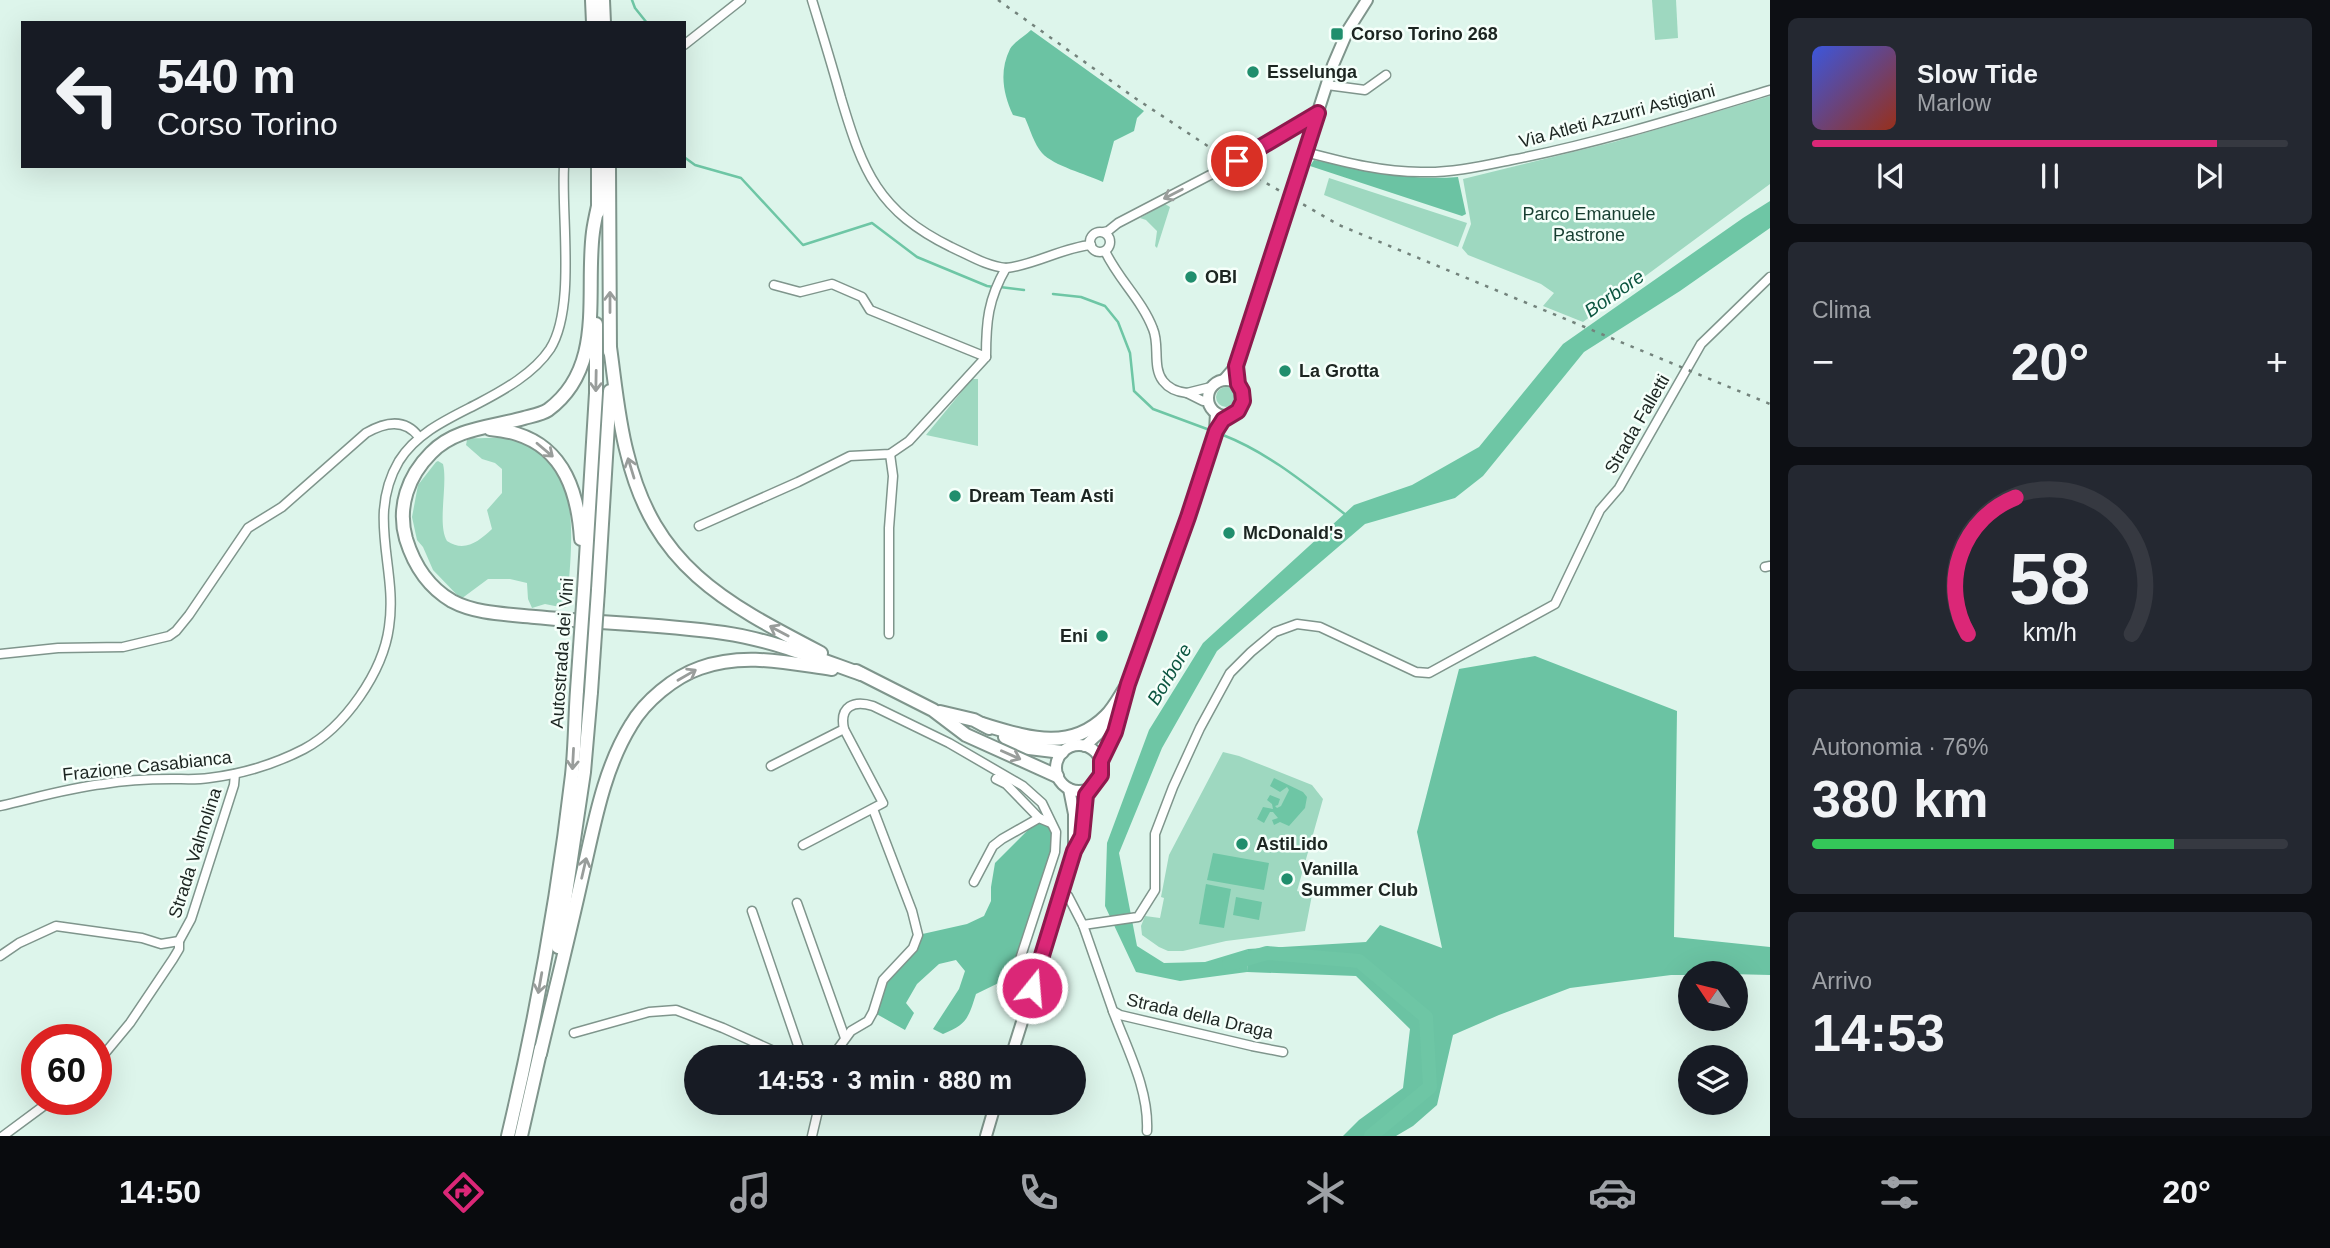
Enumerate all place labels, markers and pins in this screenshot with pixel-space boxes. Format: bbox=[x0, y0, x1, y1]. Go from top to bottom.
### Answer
place label: Corso Torino 268 bbox=[1351, 24, 1498, 44]
marker: Corso Torino 268 bbox=[1329, 26, 1345, 42]
place label: Esselunga bbox=[1267, 62, 1358, 82]
marker: Esselunga bbox=[1245, 64, 1261, 80]
pin bbox=[1207, 131, 1267, 191]
place label: OBI bbox=[1205, 267, 1237, 287]
marker: OBI bbox=[1183, 269, 1199, 285]
place label: La Grotta bbox=[1299, 361, 1380, 381]
marker: La Grotta bbox=[1277, 363, 1293, 379]
place label: Dream Team Asti bbox=[969, 486, 1114, 506]
marker: Dream Team Asti bbox=[947, 488, 963, 504]
place label: McDonald's bbox=[1243, 523, 1343, 543]
marker: McDonald's bbox=[1221, 525, 1237, 541]
place label: Eni bbox=[1060, 626, 1088, 646]
marker: Eni bbox=[1094, 628, 1110, 644]
place label: AstiLido bbox=[1256, 834, 1328, 854]
marker: AstiLido bbox=[1234, 836, 1250, 852]
place label: Vanilla Summer Club bbox=[1301, 859, 1418, 900]
marker: Vanilla Summer Club bbox=[1279, 871, 1295, 887]

